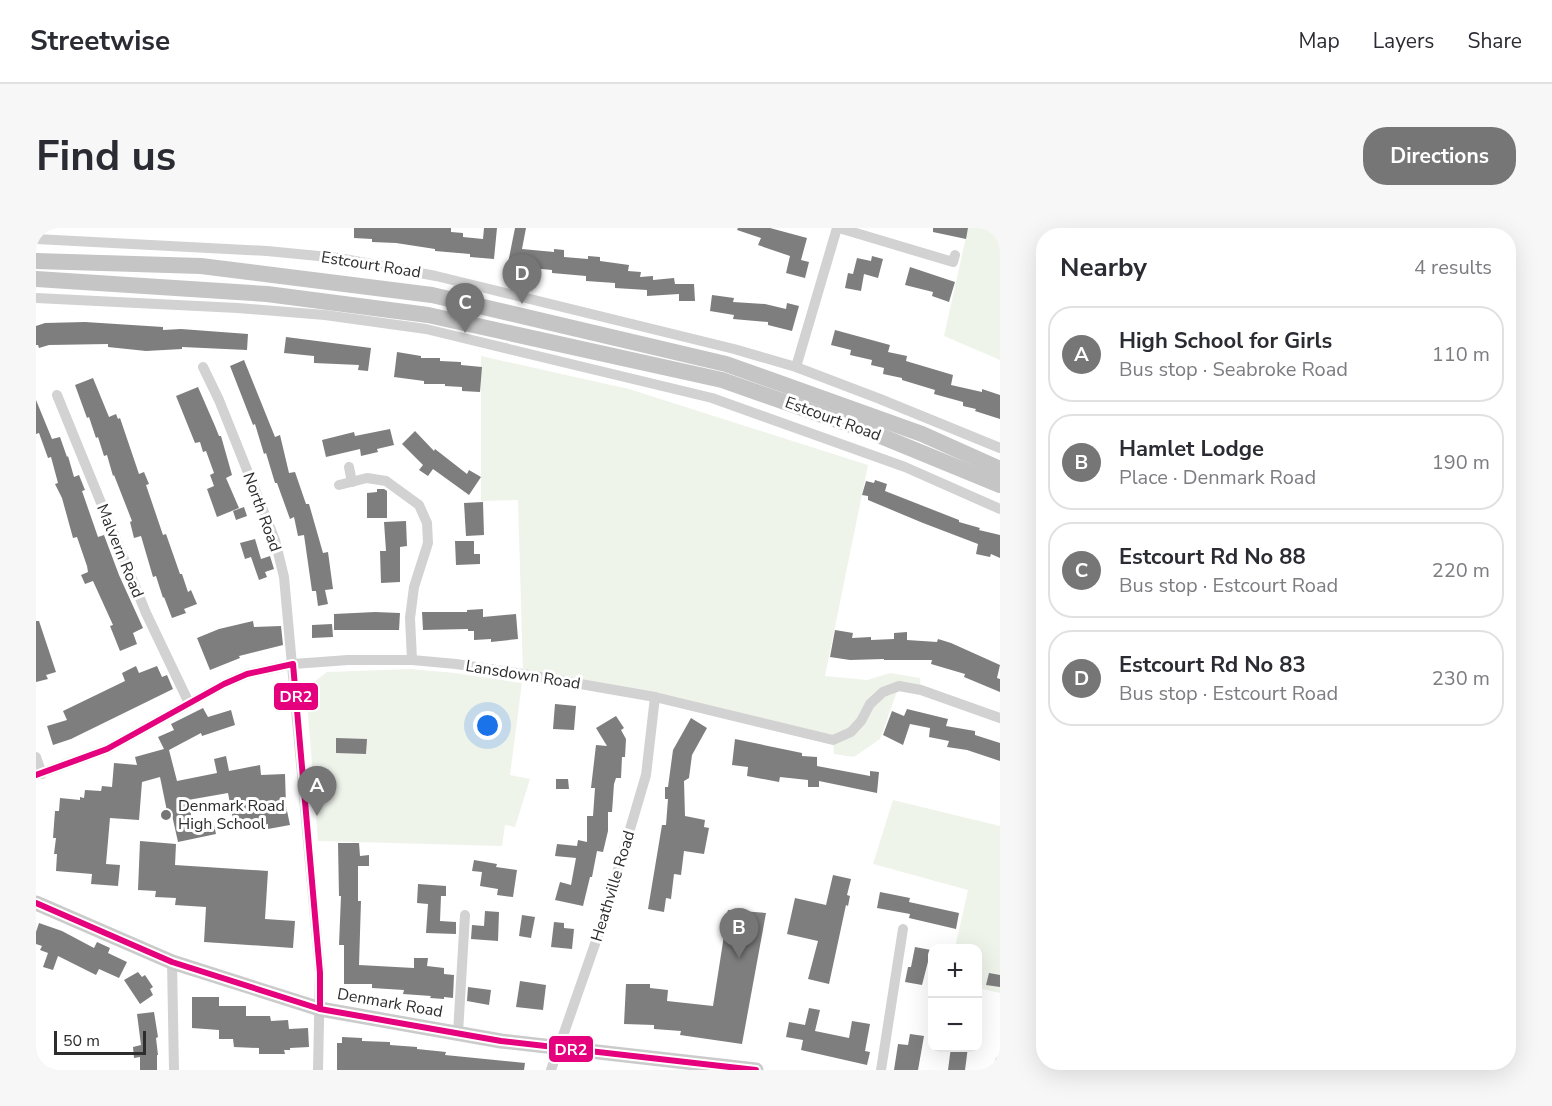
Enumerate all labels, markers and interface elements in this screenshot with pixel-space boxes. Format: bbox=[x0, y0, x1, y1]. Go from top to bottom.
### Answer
text: Streetwise bbox=[30, 22, 170, 60]
text: Map bbox=[1298, 27, 1340, 55]
text: Layers bbox=[1373, 27, 1434, 55]
text: Share bbox=[1467, 27, 1522, 55]
button: Directions bbox=[1363, 127, 1516, 185]
text: Find us bbox=[36, 128, 176, 185]
street label: Estcourt Road bbox=[320, 246, 422, 284]
text: Nearby bbox=[1060, 250, 1147, 285]
pin: D bbox=[502, 254, 542, 304]
text: 4 results bbox=[1414, 254, 1492, 281]
pin: C bbox=[446, 284, 484, 333]
text: High School for Girls bbox=[1119, 326, 1332, 356]
text: A bbox=[1074, 341, 1089, 368]
text: 110 m bbox=[1432, 341, 1490, 368]
text: Bus stop · Seabroke Road bbox=[1119, 356, 1348, 383]
street label: Estcourt Road bbox=[782, 391, 884, 447]
text: Hamlet Lodge bbox=[1119, 434, 1264, 464]
text: B bbox=[1075, 449, 1088, 476]
text: 190 m bbox=[1432, 449, 1490, 476]
text: Place · Denmark Road bbox=[1119, 464, 1316, 491]
street label: North Road bbox=[237, 469, 287, 555]
street label: Malvern Road bbox=[91, 501, 149, 601]
text: Estcourt Rd No 88 bbox=[1119, 542, 1306, 572]
text: C bbox=[1075, 557, 1088, 584]
text: 220 m bbox=[1432, 557, 1490, 584]
text: Bus stop · Estcourt Road bbox=[1119, 572, 1338, 599]
text: Estcourt Rd No 83 bbox=[1119, 650, 1306, 680]
street label: Lansdown Road bbox=[464, 655, 582, 695]
text: D bbox=[1074, 665, 1089, 692]
text: 230 m bbox=[1432, 665, 1490, 692]
text: Bus stop · Estcourt Road bbox=[1119, 680, 1338, 707]
line badge: DR2 bbox=[273, 682, 319, 711]
text: DR2 bbox=[280, 686, 312, 708]
your location bbox=[473, 711, 502, 740]
pin: A bbox=[298, 766, 336, 816]
place label: Denmark Road High School bbox=[178, 795, 285, 835]
marker: Denmark Road High School bbox=[159, 808, 173, 822]
street label: Heathville Road bbox=[586, 828, 640, 944]
pin: B bbox=[720, 908, 758, 958]
map controls bbox=[928, 944, 982, 1052]
button: + bbox=[928, 944, 982, 998]
street label: Denmark Road bbox=[336, 983, 444, 1023]
button: − bbox=[928, 998, 982, 1052]
scale bar bbox=[54, 1028, 146, 1056]
text: 50 m bbox=[63, 1030, 100, 1052]
line badge: DR2 bbox=[548, 1035, 594, 1063]
text: DR2 bbox=[555, 1039, 587, 1061]

